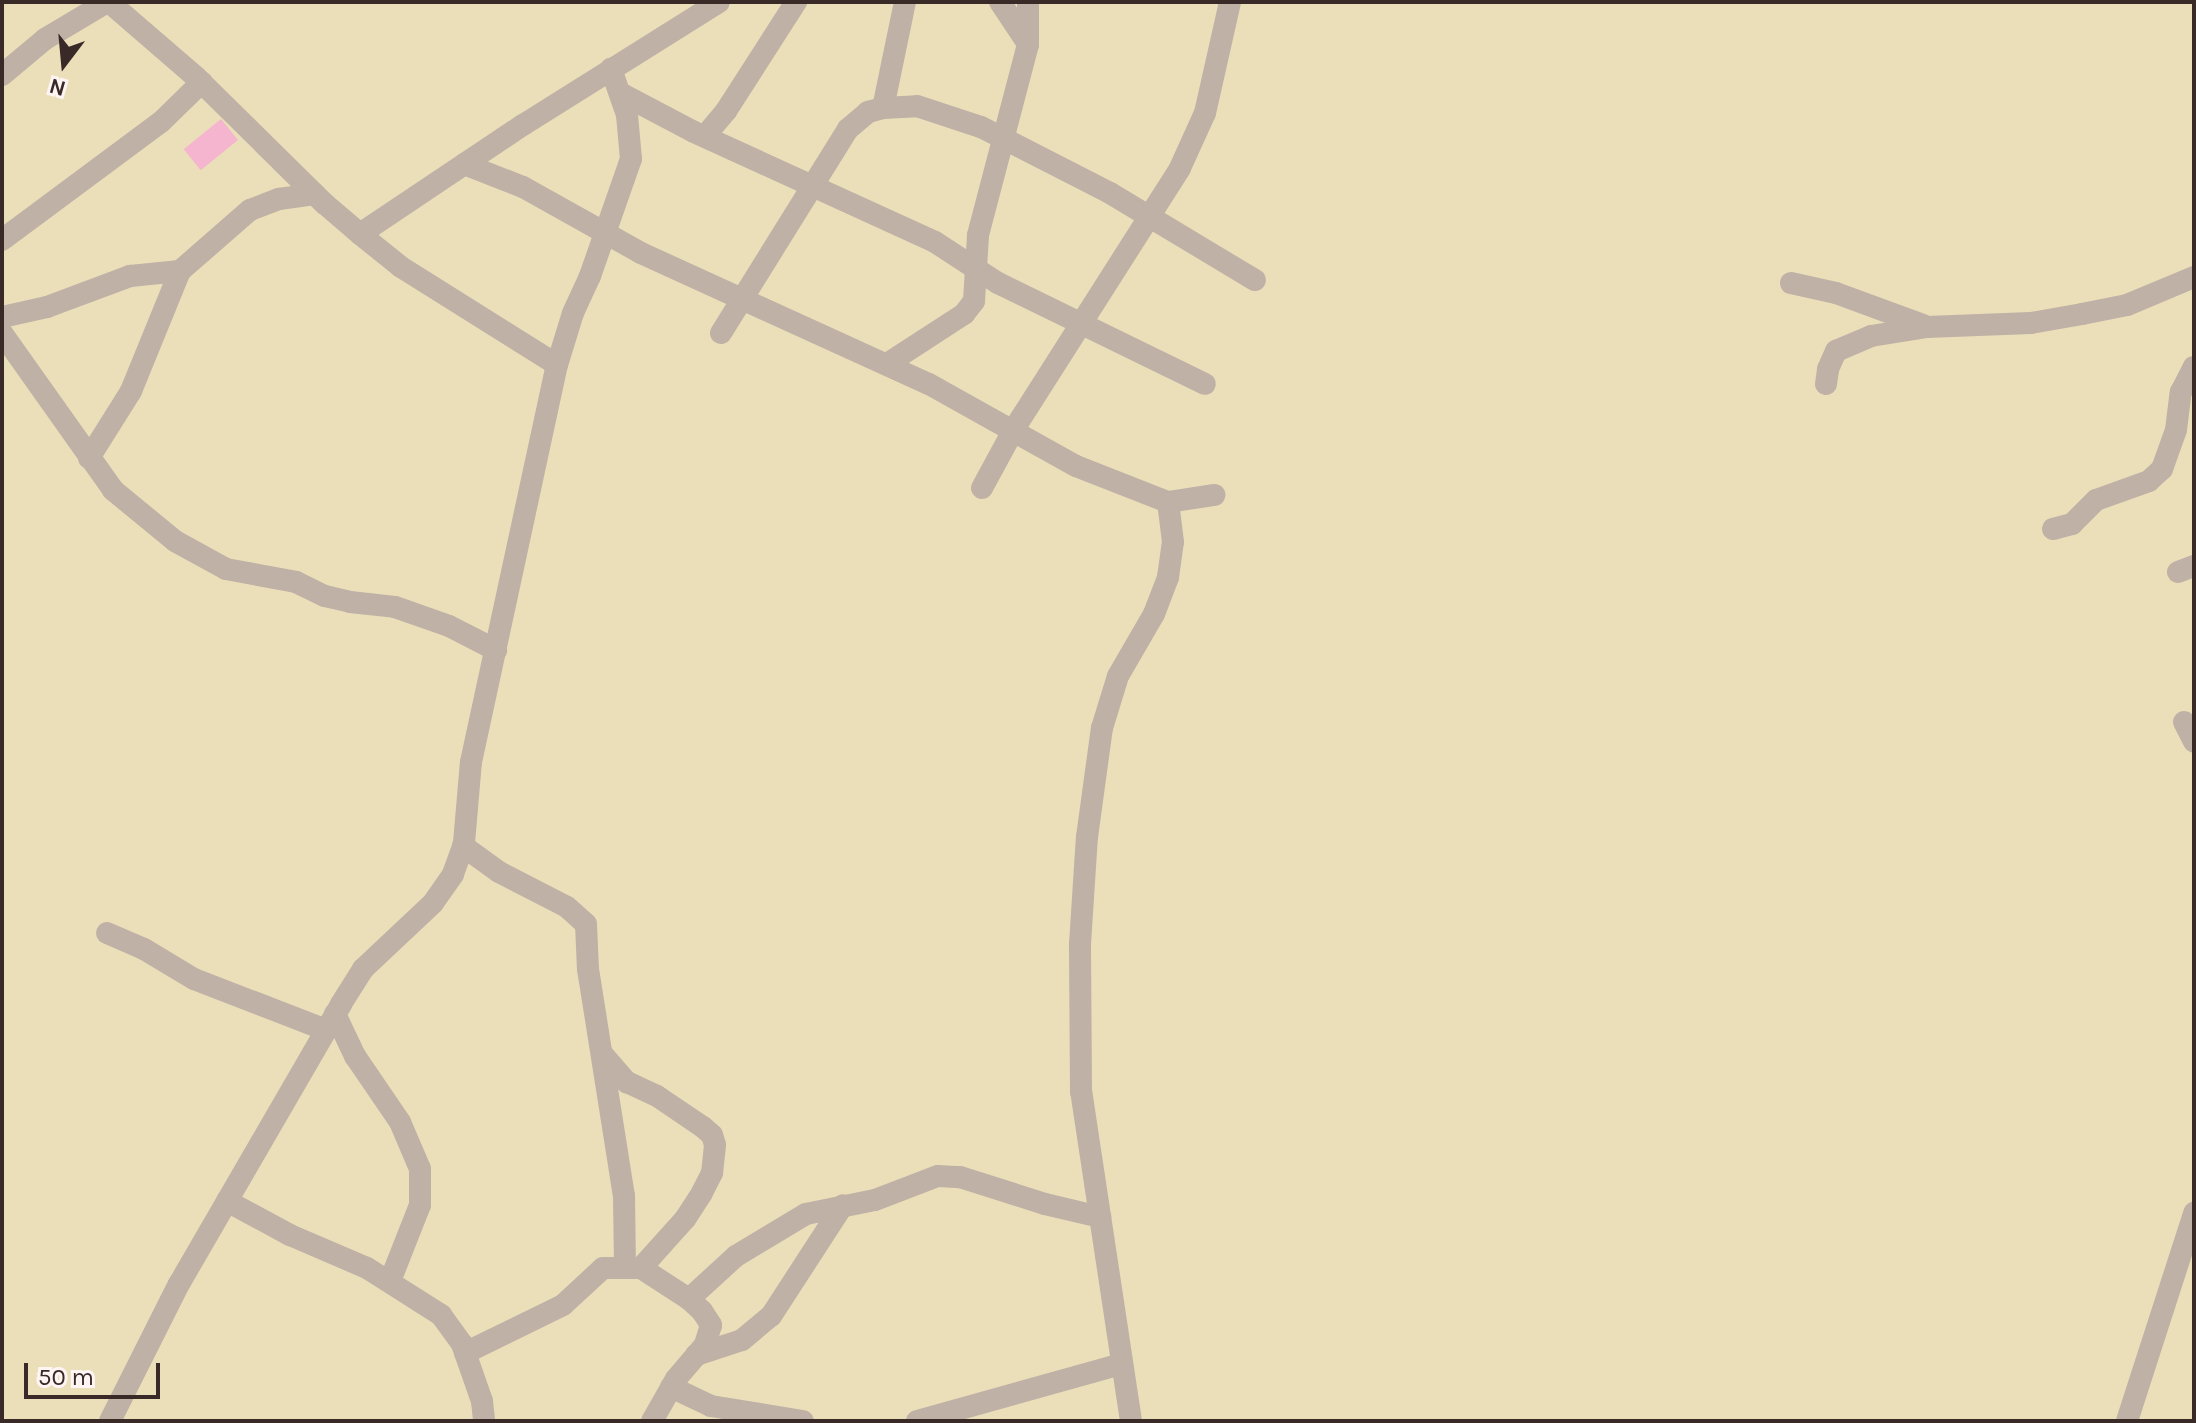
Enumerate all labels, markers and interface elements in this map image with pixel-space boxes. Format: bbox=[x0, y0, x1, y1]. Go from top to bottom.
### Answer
north arrow bbox=[24, 24, 104, 104]
text: N bbox=[46, 72, 69, 102]
scale bar bbox=[28, 1347, 164, 1397]
text: 50 m bbox=[38, 1363, 94, 1391]

